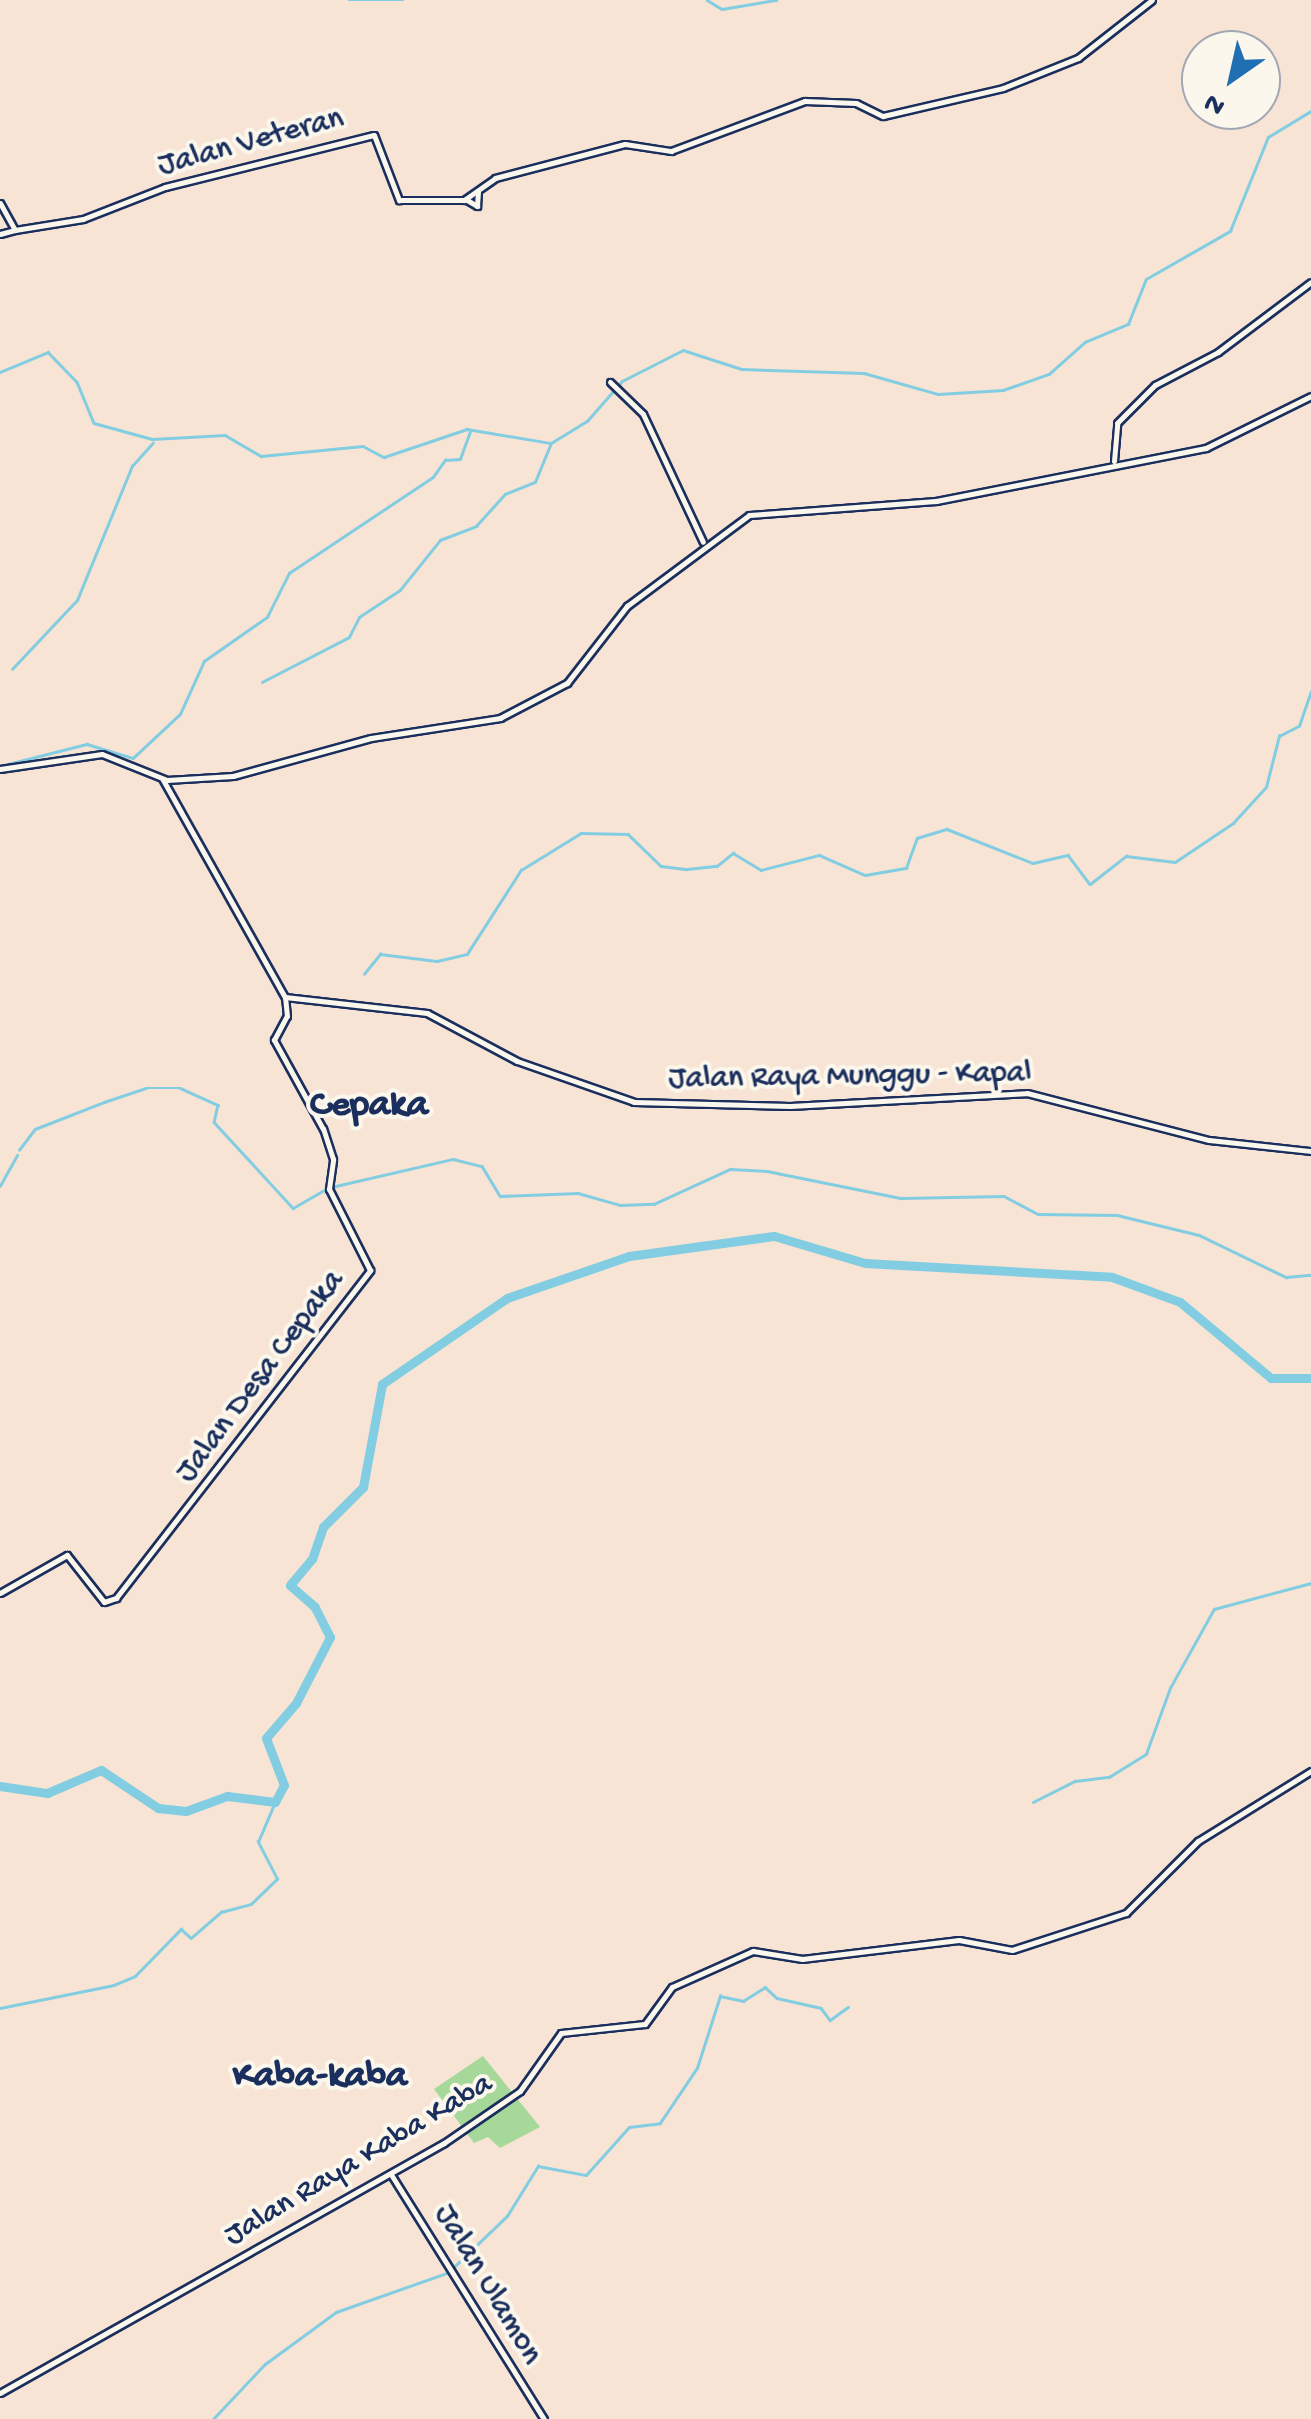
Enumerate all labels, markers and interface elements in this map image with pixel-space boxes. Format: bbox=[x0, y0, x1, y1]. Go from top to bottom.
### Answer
north arrow bbox=[1181, 30, 1281, 130]
text: N bbox=[1198, 85, 1232, 122]
street label: Jalan Veteran bbox=[154, 100, 348, 186]
street label: Jalan Raya Munggu - Kapal bbox=[668, 1055, 1032, 1099]
district label: Cepaka bbox=[310, 1084, 428, 1130]
street label: Jalan Desa Cepaka bbox=[169, 1263, 353, 1491]
district label: Kaba-kaba bbox=[233, 2055, 407, 2101]
street label: Jalan Raya Kaba Kaba bbox=[218, 2066, 500, 2256]
street label: Jalan Ulamon bbox=[424, 2198, 550, 2372]

